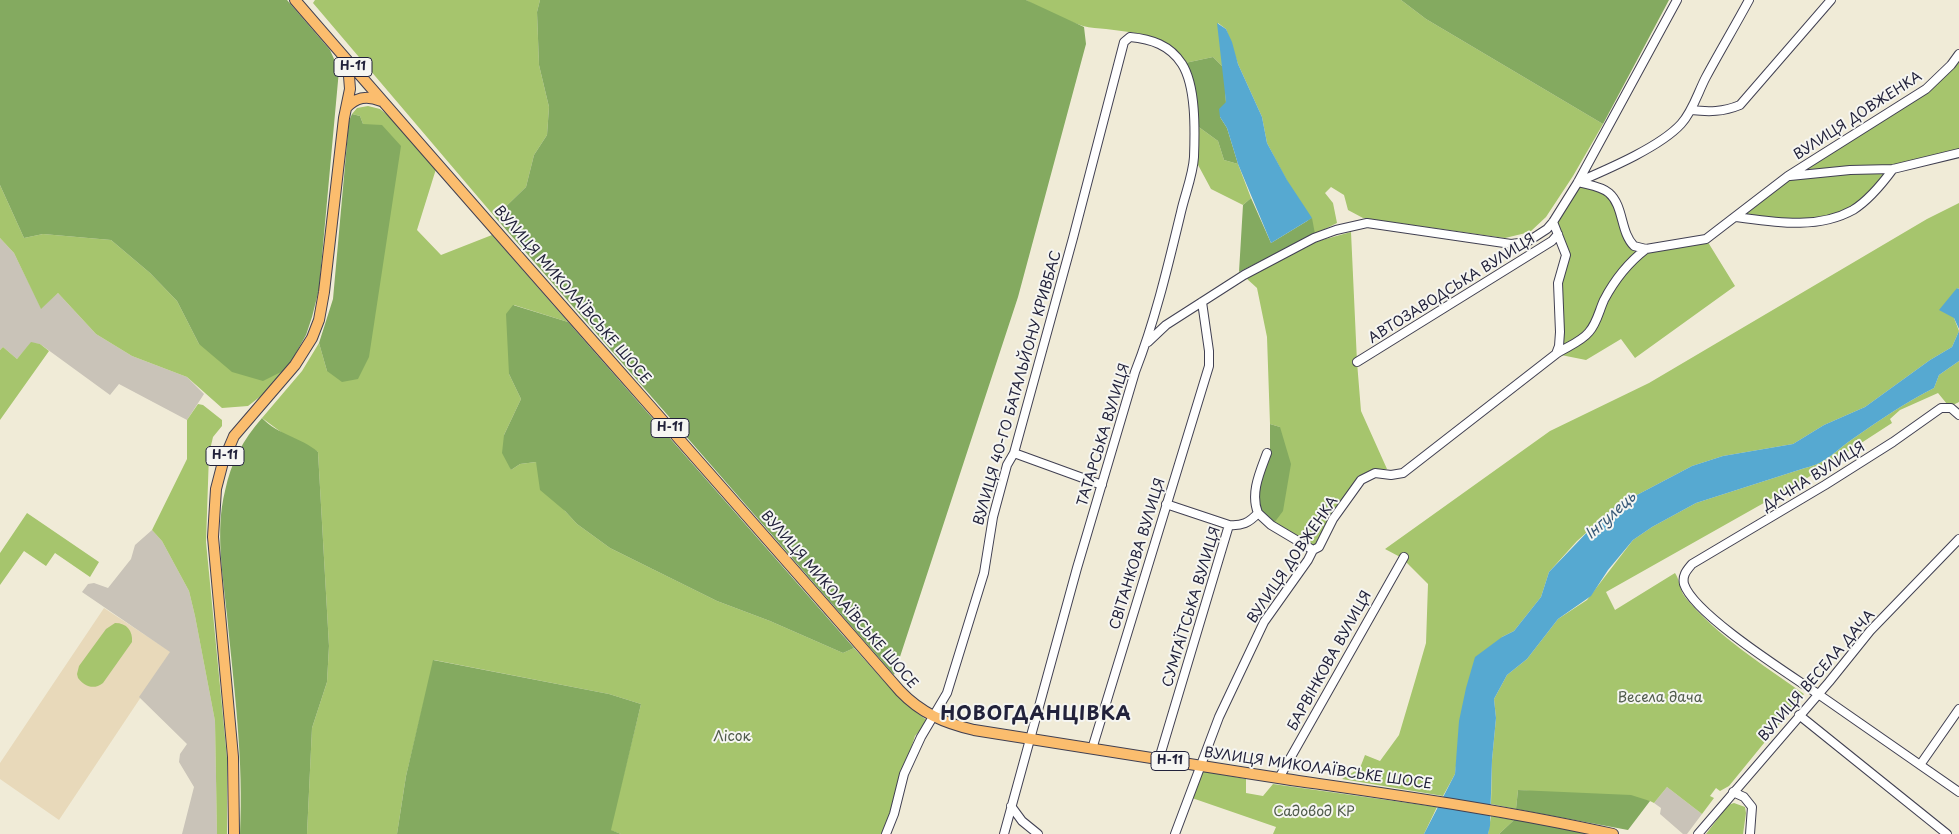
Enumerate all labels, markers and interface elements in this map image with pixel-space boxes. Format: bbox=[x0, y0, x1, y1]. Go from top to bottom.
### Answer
road number: Н-11 bbox=[334, 58, 372, 76]
street label: ВУЛИЦЯ ДОВЖЕНКА bbox=[1791, 68, 1925, 164]
street label: ВУЛИЦЯ МИКОЛАЇВСЬКЕ ШОСЕ bbox=[490, 203, 654, 387]
street label: АВТОЗАВОДСЬКА ВУЛИЦЯ bbox=[1366, 231, 1538, 347]
street label: ВУЛИЦЯ 40-ГО БАТАЛЬЙОНУ КРИВБАС bbox=[971, 249, 1065, 527]
street label: ТАТАРСЬКА ВУЛИЦЯ bbox=[1074, 361, 1134, 509]
road number: Н-11 bbox=[651, 418, 689, 438]
street label: ДАЧНА ВУЛИЦЯ bbox=[1760, 439, 1868, 515]
road number: Н-11 bbox=[206, 446, 244, 466]
street label: СВІТАНКОВА ВУЛИЦЯ bbox=[1107, 476, 1169, 632]
water label: Інгулець bbox=[1582, 489, 1640, 543]
street label: ВУЛИЦЯ ДОВЖЕНКА bbox=[1244, 493, 1342, 627]
street label: ВУЛИЦЯ МИКОЛАЇВСЬКЕ ШОСЕ bbox=[757, 508, 921, 692]
street label: СУМГАЇТСЬКА ВУЛИЦЯ bbox=[1160, 525, 1224, 689]
street label: БАРВІНКОВА ВУЛИЦЯ bbox=[1285, 588, 1375, 734]
street label: ВУЛИЦЯ ВЕСЕЛА ДАЧА bbox=[1755, 607, 1879, 745]
park label: Весела дача bbox=[1617, 690, 1703, 706]
district label: НОВОГДАНЦІВКА bbox=[940, 704, 1132, 726]
park label: Лісок bbox=[713, 729, 751, 745]
street label: ВУЛИЦЯ МИКОЛАЇВСЬКЕ ШОСЕ bbox=[1203, 745, 1433, 793]
road number: Н-11 bbox=[1151, 751, 1189, 770]
park label: Садовод КР bbox=[1273, 804, 1355, 820]

